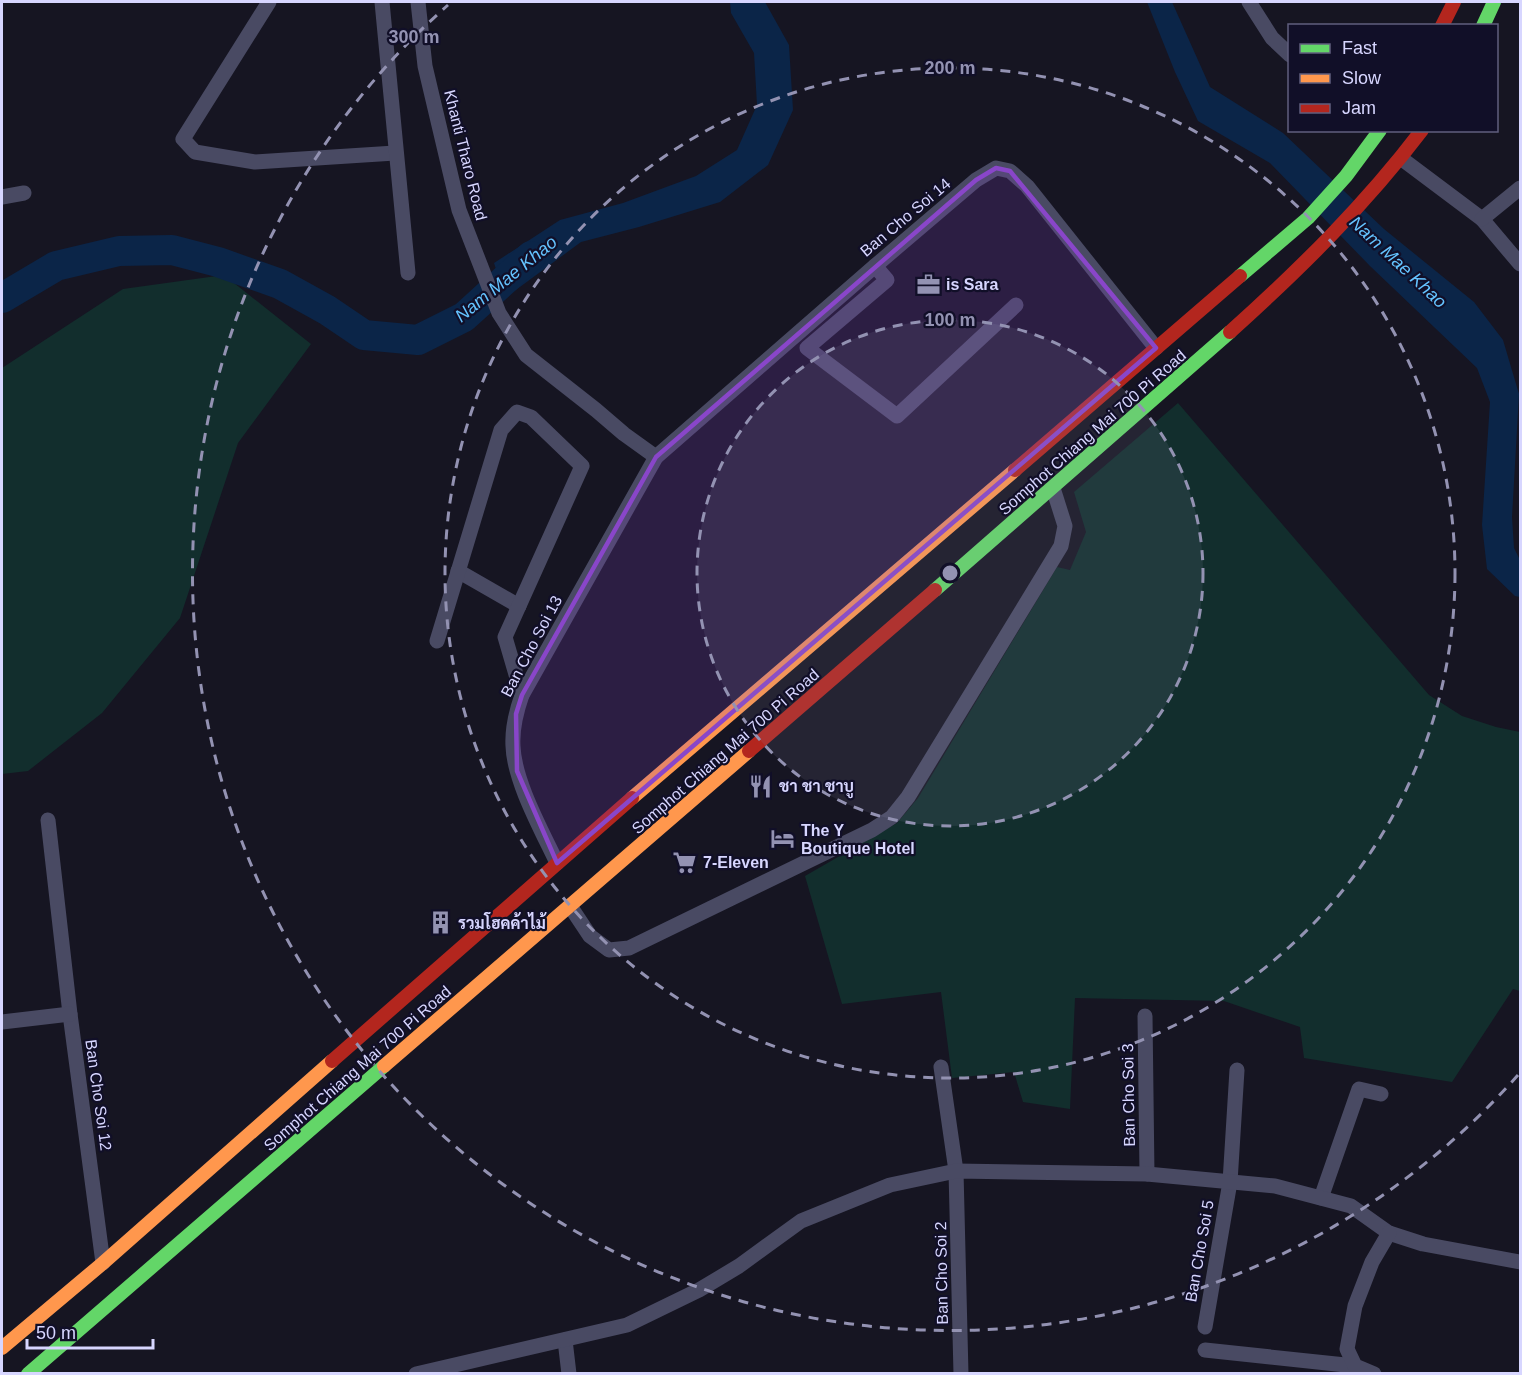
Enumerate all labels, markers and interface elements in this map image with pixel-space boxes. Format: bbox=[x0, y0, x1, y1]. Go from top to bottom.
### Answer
legend bbox=[1288, 24, 1498, 132]
text: 300 m bbox=[388, 27, 440, 47]
text: Fast bbox=[1342, 38, 1377, 58]
text: 200 m bbox=[924, 58, 976, 78]
text: Slow bbox=[1342, 68, 1382, 88]
street label: Khanti Tharo Road bbox=[441, 88, 490, 222]
text: Jam bbox=[1342, 98, 1376, 118]
street label: Ban Cho Soi 14 bbox=[857, 175, 954, 260]
water label: Nam Mae Khao bbox=[1345, 212, 1451, 312]
water label: Nam Mae Khao bbox=[451, 232, 561, 326]
office icon: is Sara bbox=[915, 271, 941, 297]
place label: is Sara bbox=[946, 276, 999, 293]
text: 100 m bbox=[924, 310, 976, 330]
street label: Somphot Chiang Mai 700 Pi Road bbox=[995, 347, 1189, 518]
centre of rings bbox=[940, 563, 960, 583]
street label: Ban Cho Soi 13 bbox=[498, 593, 565, 700]
street label: Somphot Chiang Mai 700 Pi Road bbox=[628, 666, 822, 837]
restaurant icon: ชา ชา ชาบู bbox=[748, 773, 774, 799]
place label: ชา ชา ชาบู bbox=[779, 778, 854, 799]
place label: The Y Boutique Hotel bbox=[801, 822, 915, 857]
hotel icon: The Y Boutique Hotel bbox=[770, 826, 796, 852]
supermarket icon: 7-Eleven bbox=[672, 849, 698, 875]
place label: 7-Eleven bbox=[703, 854, 769, 871]
building icon: รวมโฮคค้าไม้ bbox=[427, 910, 453, 936]
place label: รวมโฮคค้าไม้ bbox=[458, 912, 547, 932]
street label: Somphot Chiang Mai 700 Pi Road bbox=[260, 983, 454, 1154]
street label: Ban Cho Soi 12 bbox=[82, 1038, 115, 1152]
street label: Ban Cho Soi 3 bbox=[1119, 1043, 1138, 1147]
street label: Ban Cho Soi 5 bbox=[1182, 1199, 1217, 1303]
street label: Ban Cho Soi 2 bbox=[932, 1221, 951, 1325]
scale bar bbox=[27, 1312, 153, 1350]
text: 50 m bbox=[36, 1323, 76, 1343]

